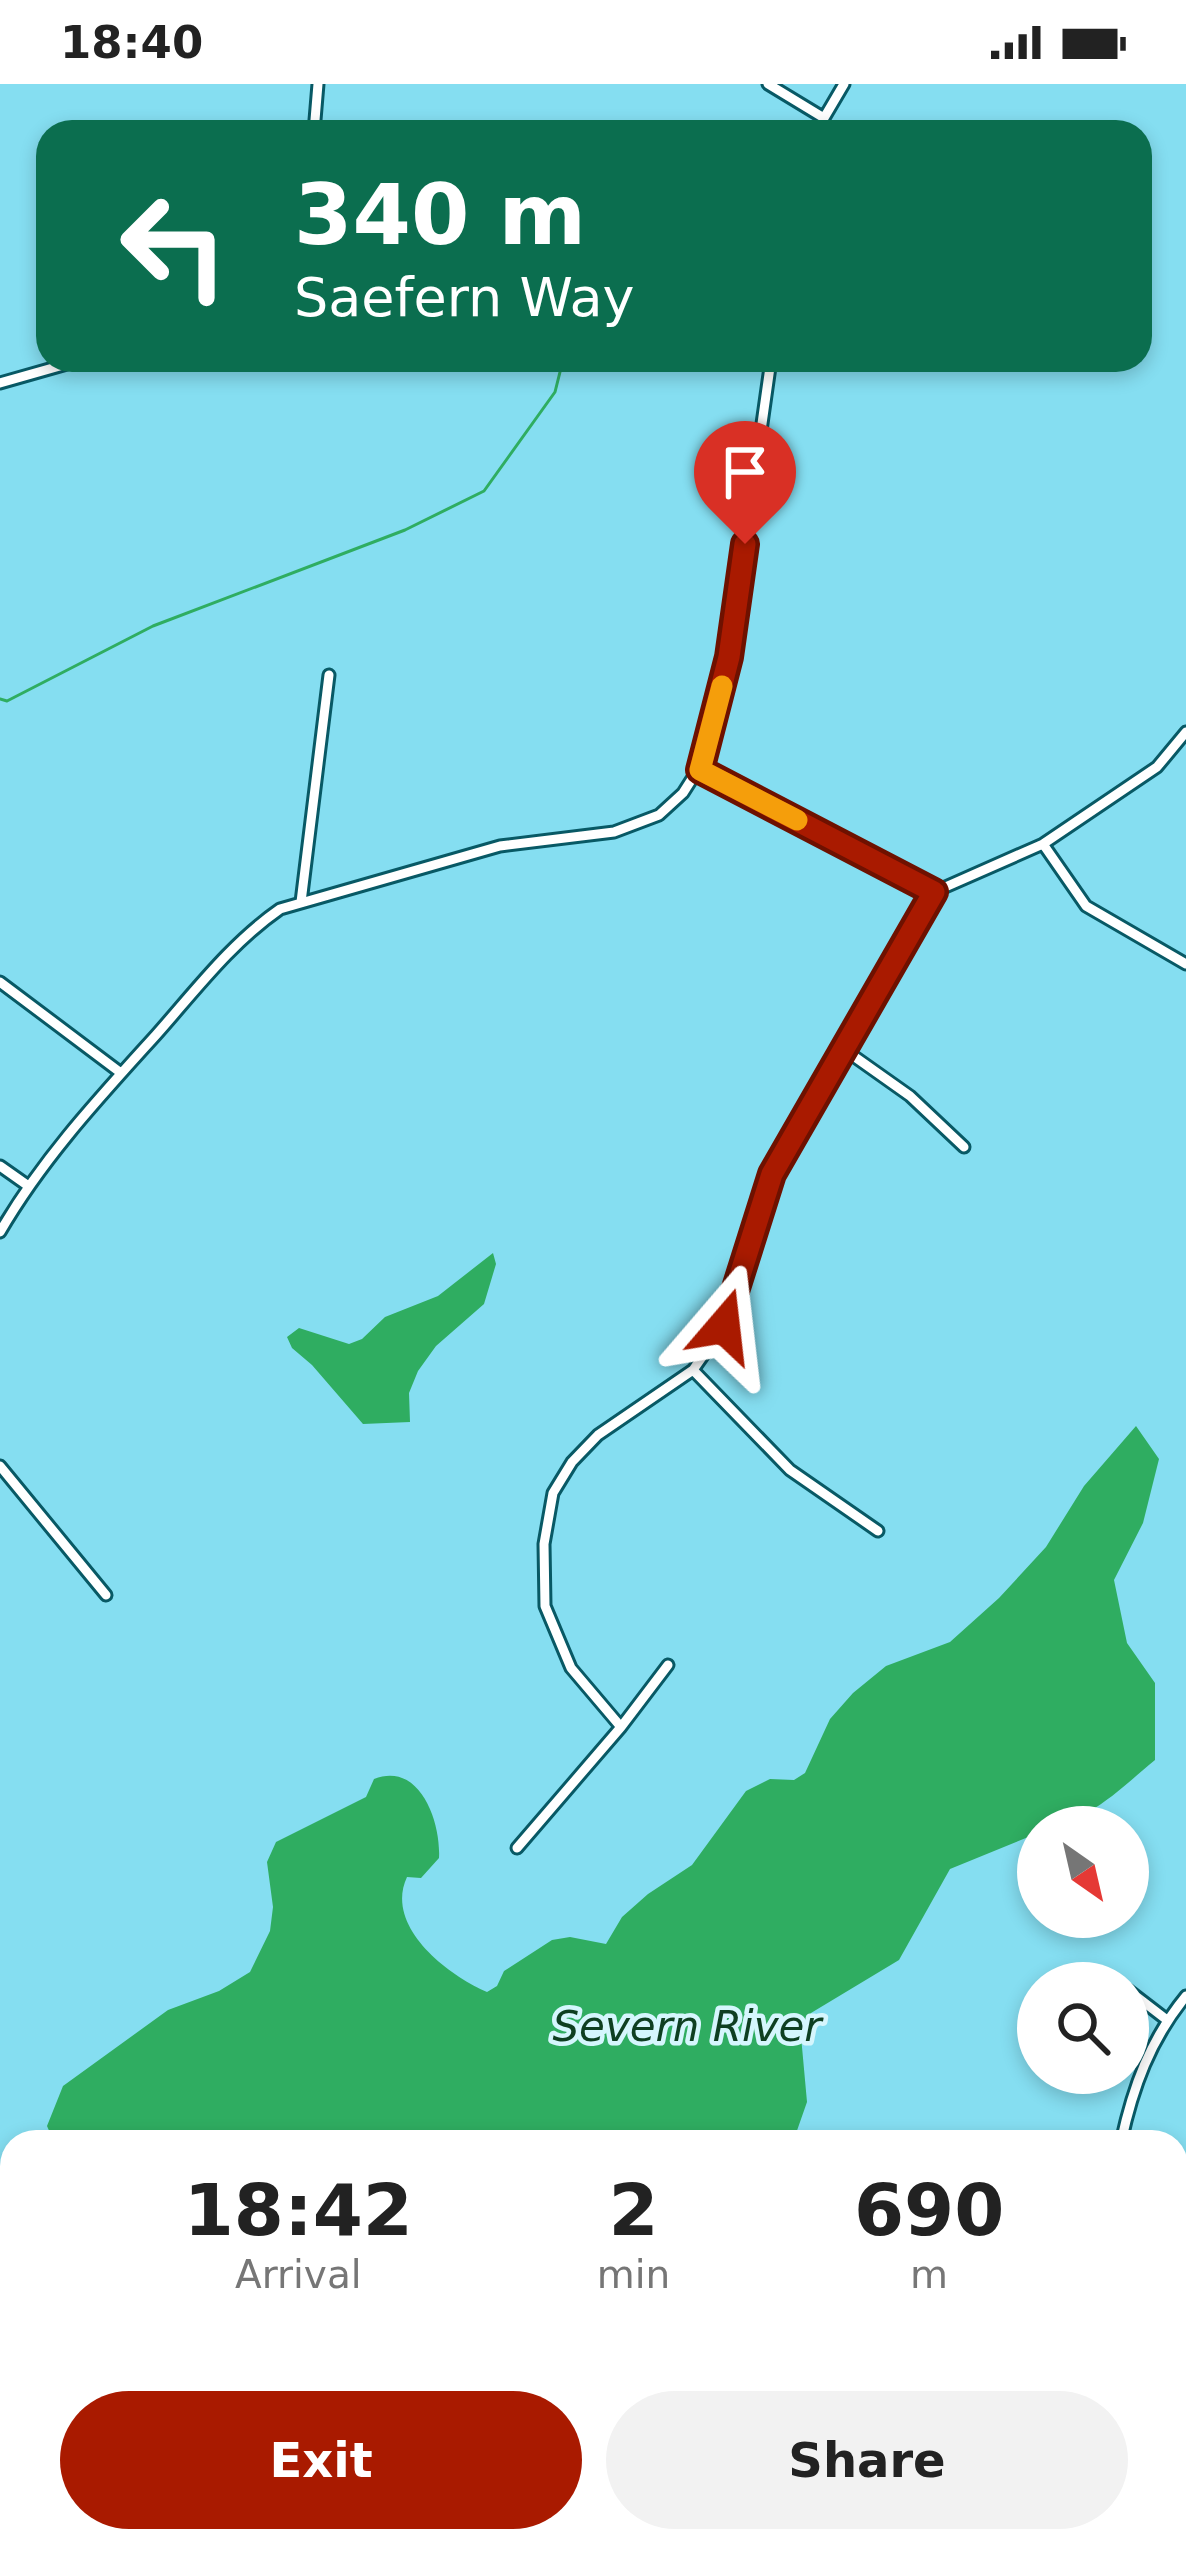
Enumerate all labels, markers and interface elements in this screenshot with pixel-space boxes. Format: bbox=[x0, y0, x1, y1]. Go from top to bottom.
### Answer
text: 18:40 bbox=[60, 16, 203, 69]
text: 340 m bbox=[294, 166, 586, 264]
icon: left bbox=[96, 168, 252, 324]
text: Saefern Way bbox=[294, 266, 634, 329]
pin bbox=[694, 421, 796, 544]
icon: arrive bbox=[712, 439, 778, 505]
position arrow bbox=[661, 1263, 787, 1389]
north arrow bbox=[1017, 1806, 1149, 1938]
map controls bbox=[1017, 1806, 1149, 2094]
button: search bbox=[1017, 1962, 1149, 2094]
water label: Severn River bbox=[552, 2002, 824, 2051]
text: 18:42 bbox=[184, 2168, 413, 2252]
text: 2 bbox=[608, 2168, 658, 2252]
text: 690 bbox=[854, 2168, 1004, 2252]
text: Arrival bbox=[235, 2252, 362, 2297]
text: min bbox=[597, 2252, 670, 2297]
text: m bbox=[910, 2252, 948, 2297]
button: Exit bbox=[60, 2391, 582, 2529]
button: Share bbox=[606, 2391, 1128, 2529]

